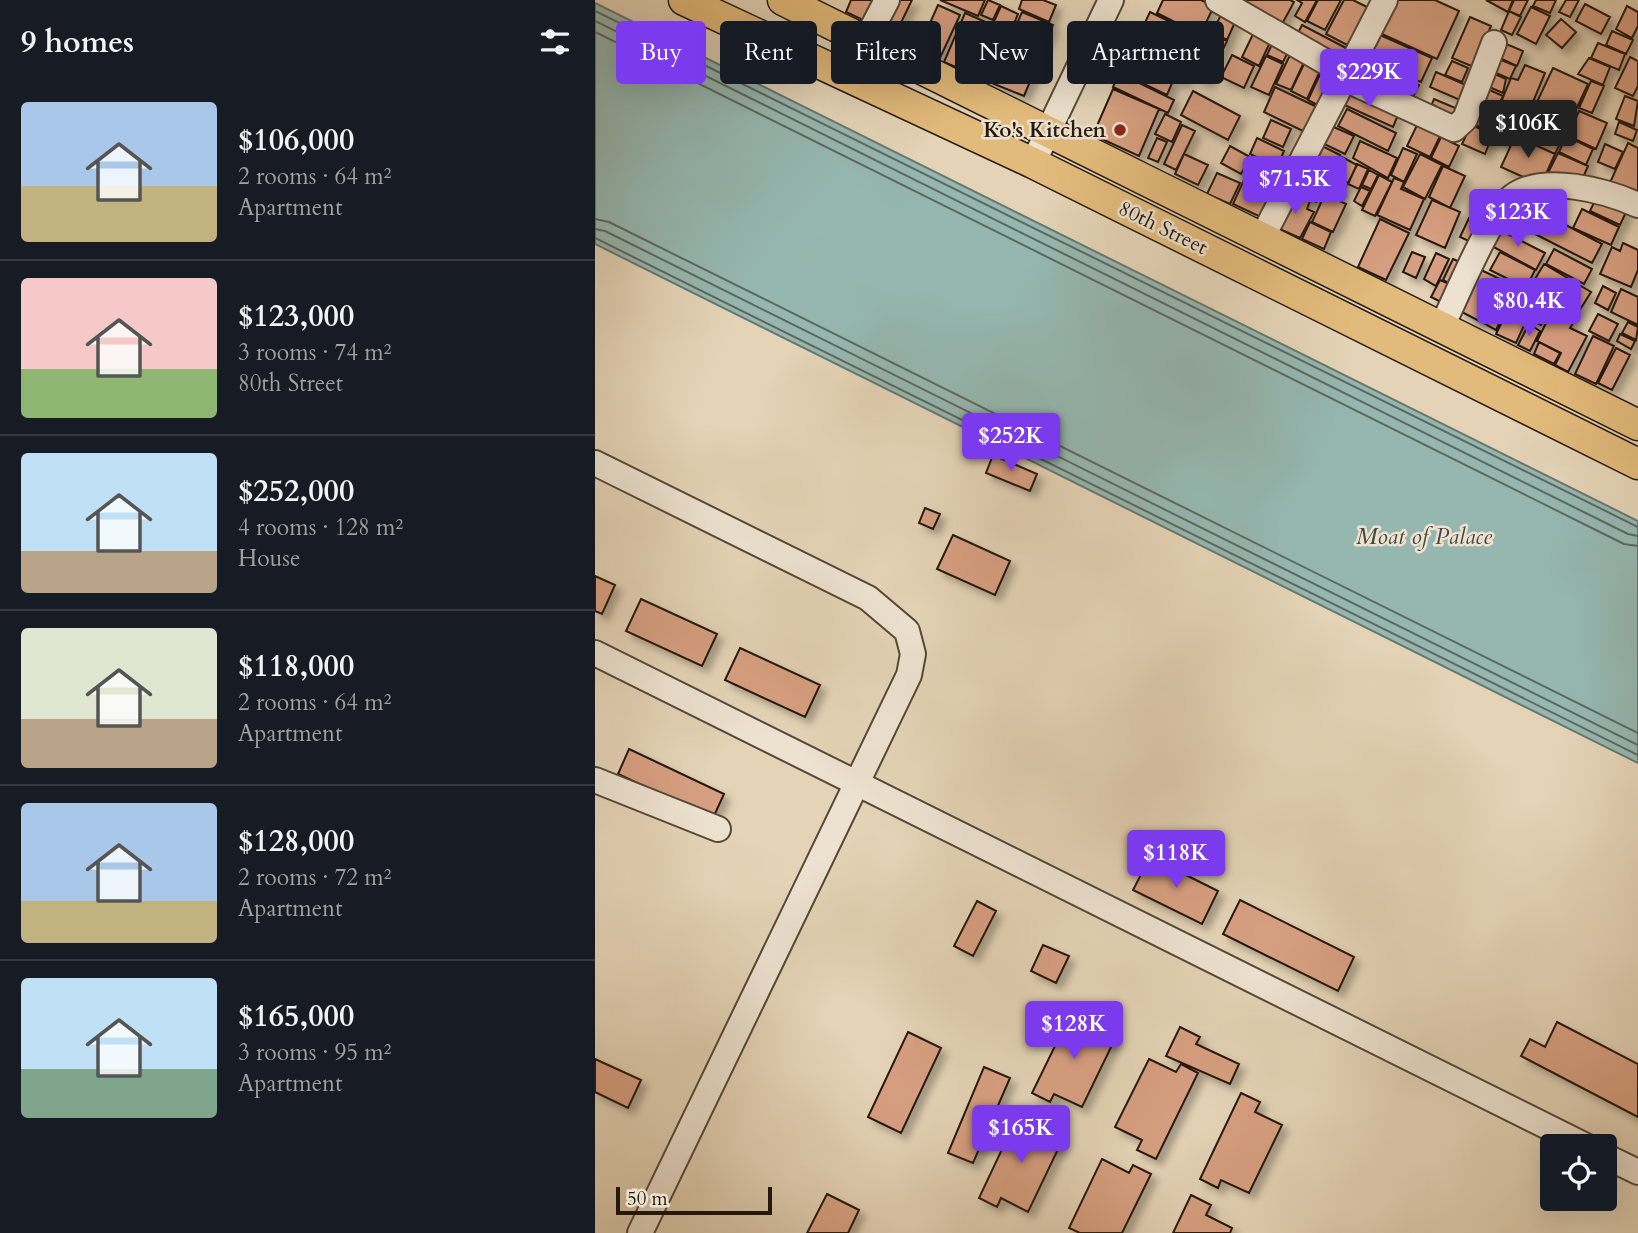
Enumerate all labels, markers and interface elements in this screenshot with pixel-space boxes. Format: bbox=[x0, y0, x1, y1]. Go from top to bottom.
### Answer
chip: Buy bbox=[616, 21, 706, 84]
chip: Rent bbox=[720, 21, 817, 84]
chip: Filters bbox=[831, 21, 941, 84]
chip: New bbox=[955, 21, 1053, 84]
chip: Apartment bbox=[1067, 21, 1224, 84]
text: 9 homes bbox=[21, 22, 134, 63]
icon: filters bbox=[536, 23, 574, 61]
pin: $229K bbox=[1320, 50, 1418, 109]
text: $229K bbox=[1336, 56, 1402, 87]
pin: $106K bbox=[1479, 100, 1577, 160]
text: $106K bbox=[1495, 107, 1561, 138]
place label: Ko's Kitchen bbox=[983, 116, 1106, 145]
text: $106,000 bbox=[238, 120, 354, 161]
marker: Ko's Kitchen bbox=[1112, 122, 1128, 138]
icon: home bbox=[77, 130, 161, 214]
pin: $71.5K bbox=[1238, 156, 1352, 216]
text: 2 rooms · 64 m² bbox=[238, 161, 391, 192]
text: $71.5K bbox=[1259, 163, 1331, 194]
pin: $123K bbox=[1469, 190, 1567, 249]
text: Apartment bbox=[238, 192, 342, 223]
street label: 80th Street bbox=[1114, 194, 1213, 262]
text: $123K bbox=[1485, 196, 1551, 227]
pin: $80.4K bbox=[1472, 278, 1586, 338]
text: $80.4K bbox=[1493, 285, 1565, 316]
text: $123,000 bbox=[238, 296, 354, 337]
icon: home bbox=[77, 306, 161, 390]
text: 3 rooms · 74 m² bbox=[238, 337, 391, 368]
text: 80th Street bbox=[238, 368, 343, 399]
pin: $252K bbox=[962, 414, 1060, 473]
text: $252K bbox=[978, 420, 1044, 451]
text: $252,000 bbox=[238, 471, 354, 512]
icon: home bbox=[77, 481, 161, 565]
text: 4 rooms · 128 m² bbox=[238, 512, 403, 543]
water label: Moat of Palace bbox=[1356, 521, 1492, 552]
text: House bbox=[238, 543, 300, 574]
text: $118,000 bbox=[238, 646, 354, 687]
icon: home bbox=[77, 656, 161, 740]
text: 2 rooms · 64 m² bbox=[238, 687, 391, 718]
text: Apartment bbox=[238, 718, 342, 749]
text: $128,000 bbox=[238, 821, 354, 862]
pin: $118K bbox=[1127, 830, 1225, 890]
icon: home bbox=[77, 831, 161, 915]
text: $118K bbox=[1143, 837, 1209, 868]
text: 2 rooms · 72 m² bbox=[238, 862, 391, 893]
text: Apartment bbox=[238, 893, 342, 924]
text: $165,000 bbox=[238, 996, 354, 1037]
pin: $128K bbox=[1025, 1002, 1123, 1061]
icon: home bbox=[77, 1006, 161, 1090]
text: $128K bbox=[1041, 1008, 1107, 1039]
text: 3 rooms · 95 m² bbox=[238, 1037, 391, 1068]
text: Apartment bbox=[238, 1068, 342, 1099]
pin: $165K bbox=[972, 1106, 1070, 1165]
text: $165K bbox=[988, 1112, 1054, 1143]
map controls bbox=[1540, 1134, 1617, 1211]
button: locate bbox=[1540, 1134, 1617, 1211]
scale bar bbox=[616, 1184, 772, 1216]
text: 50 m bbox=[627, 1186, 668, 1212]

